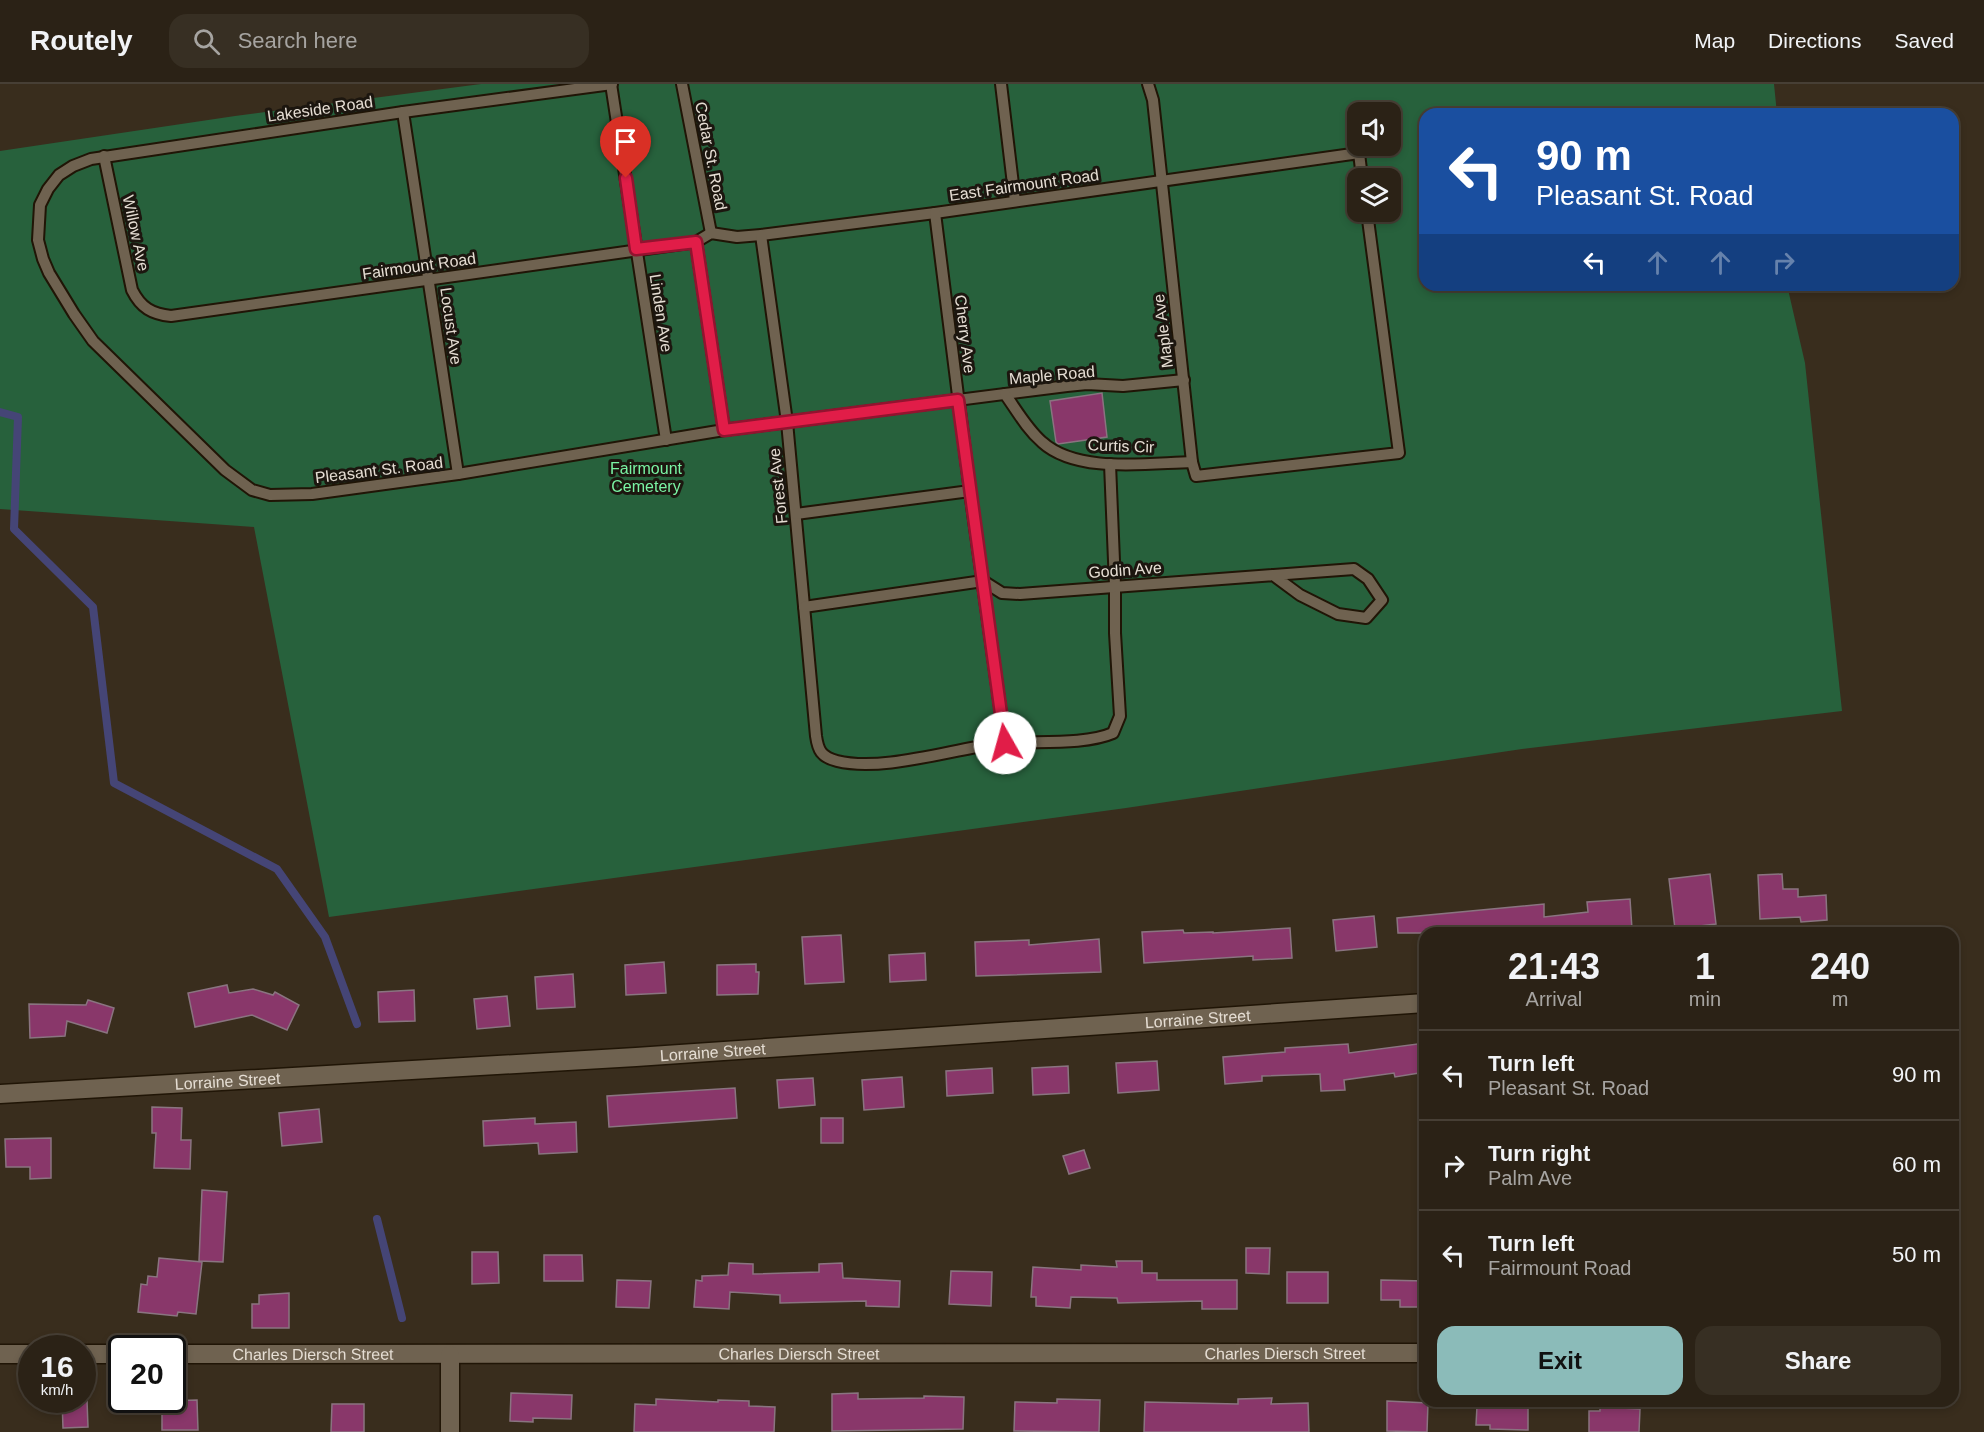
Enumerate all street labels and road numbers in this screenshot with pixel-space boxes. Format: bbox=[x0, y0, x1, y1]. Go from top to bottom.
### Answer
street label: Lakeside Road bbox=[266, 93, 374, 125]
street label: Cedar St. Road bbox=[692, 100, 730, 212]
street label: East Fairmount Road bbox=[948, 166, 1100, 204]
street label: Willow Ave bbox=[120, 194, 152, 273]
street label: Fairmount Road bbox=[361, 250, 477, 282]
street label: Linden Ave bbox=[646, 273, 676, 353]
street label: Locust Ave bbox=[437, 286, 465, 366]
street label: Maple Ave bbox=[1150, 293, 1176, 369]
street label: Cherry Ave bbox=[952, 294, 978, 374]
street label: Maple Road bbox=[1008, 363, 1096, 387]
street label: Curtis Cir bbox=[1087, 436, 1155, 456]
street label: Forest Ave bbox=[766, 447, 790, 525]
street label: Pleasant St. Road bbox=[314, 454, 444, 486]
street label: Godin Ave bbox=[1088, 559, 1162, 581]
street label: Lorraine Street bbox=[1144, 1006, 1252, 1031]
street label: Lorraine Street bbox=[659, 1040, 767, 1064]
street label: Lorraine Street bbox=[174, 1069, 282, 1092]
street label: Charles Diersch Street bbox=[232, 1345, 394, 1362]
street label: Charles Diersch Street bbox=[718, 1345, 880, 1362]
street label: Charles Diersch Street bbox=[1204, 1345, 1366, 1362]

